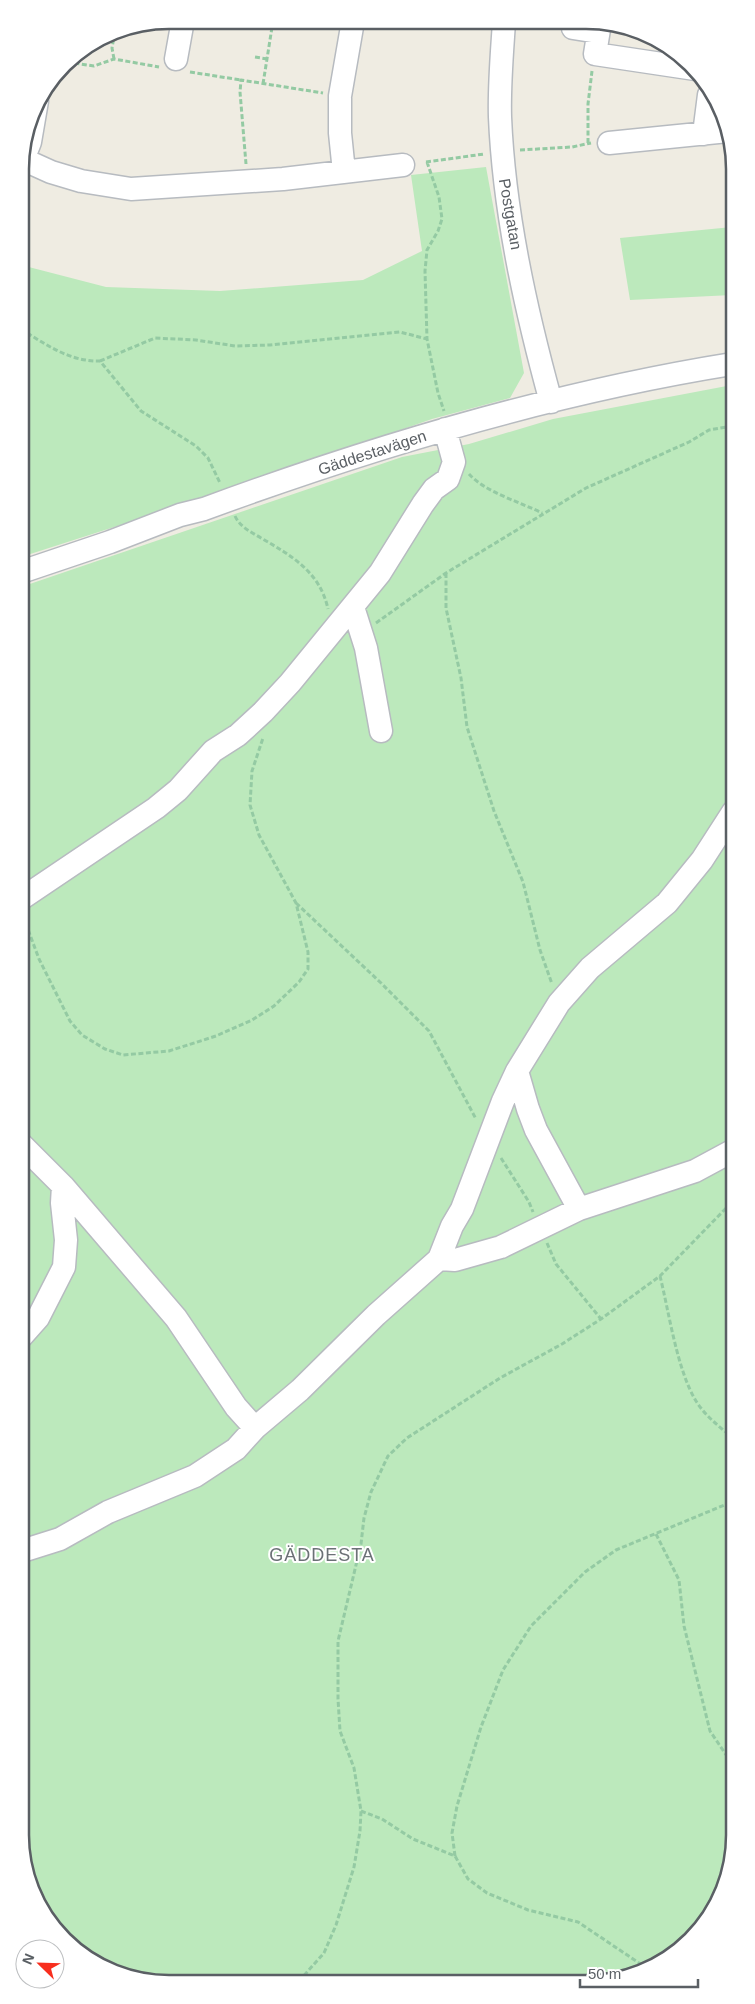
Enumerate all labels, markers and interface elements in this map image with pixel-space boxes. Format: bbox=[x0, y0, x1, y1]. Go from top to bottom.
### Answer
street label: Postgatan bbox=[496, 177, 525, 251]
street label: Gäddestavägen bbox=[316, 427, 429, 478]
district label: GÄDDESTA bbox=[269, 1545, 375, 1565]
north arrow bbox=[15, 1939, 65, 1989]
text: N bbox=[19, 1951, 37, 1967]
scale bar bbox=[580, 1956, 698, 1988]
text: 50 m bbox=[588, 1965, 621, 1982]

